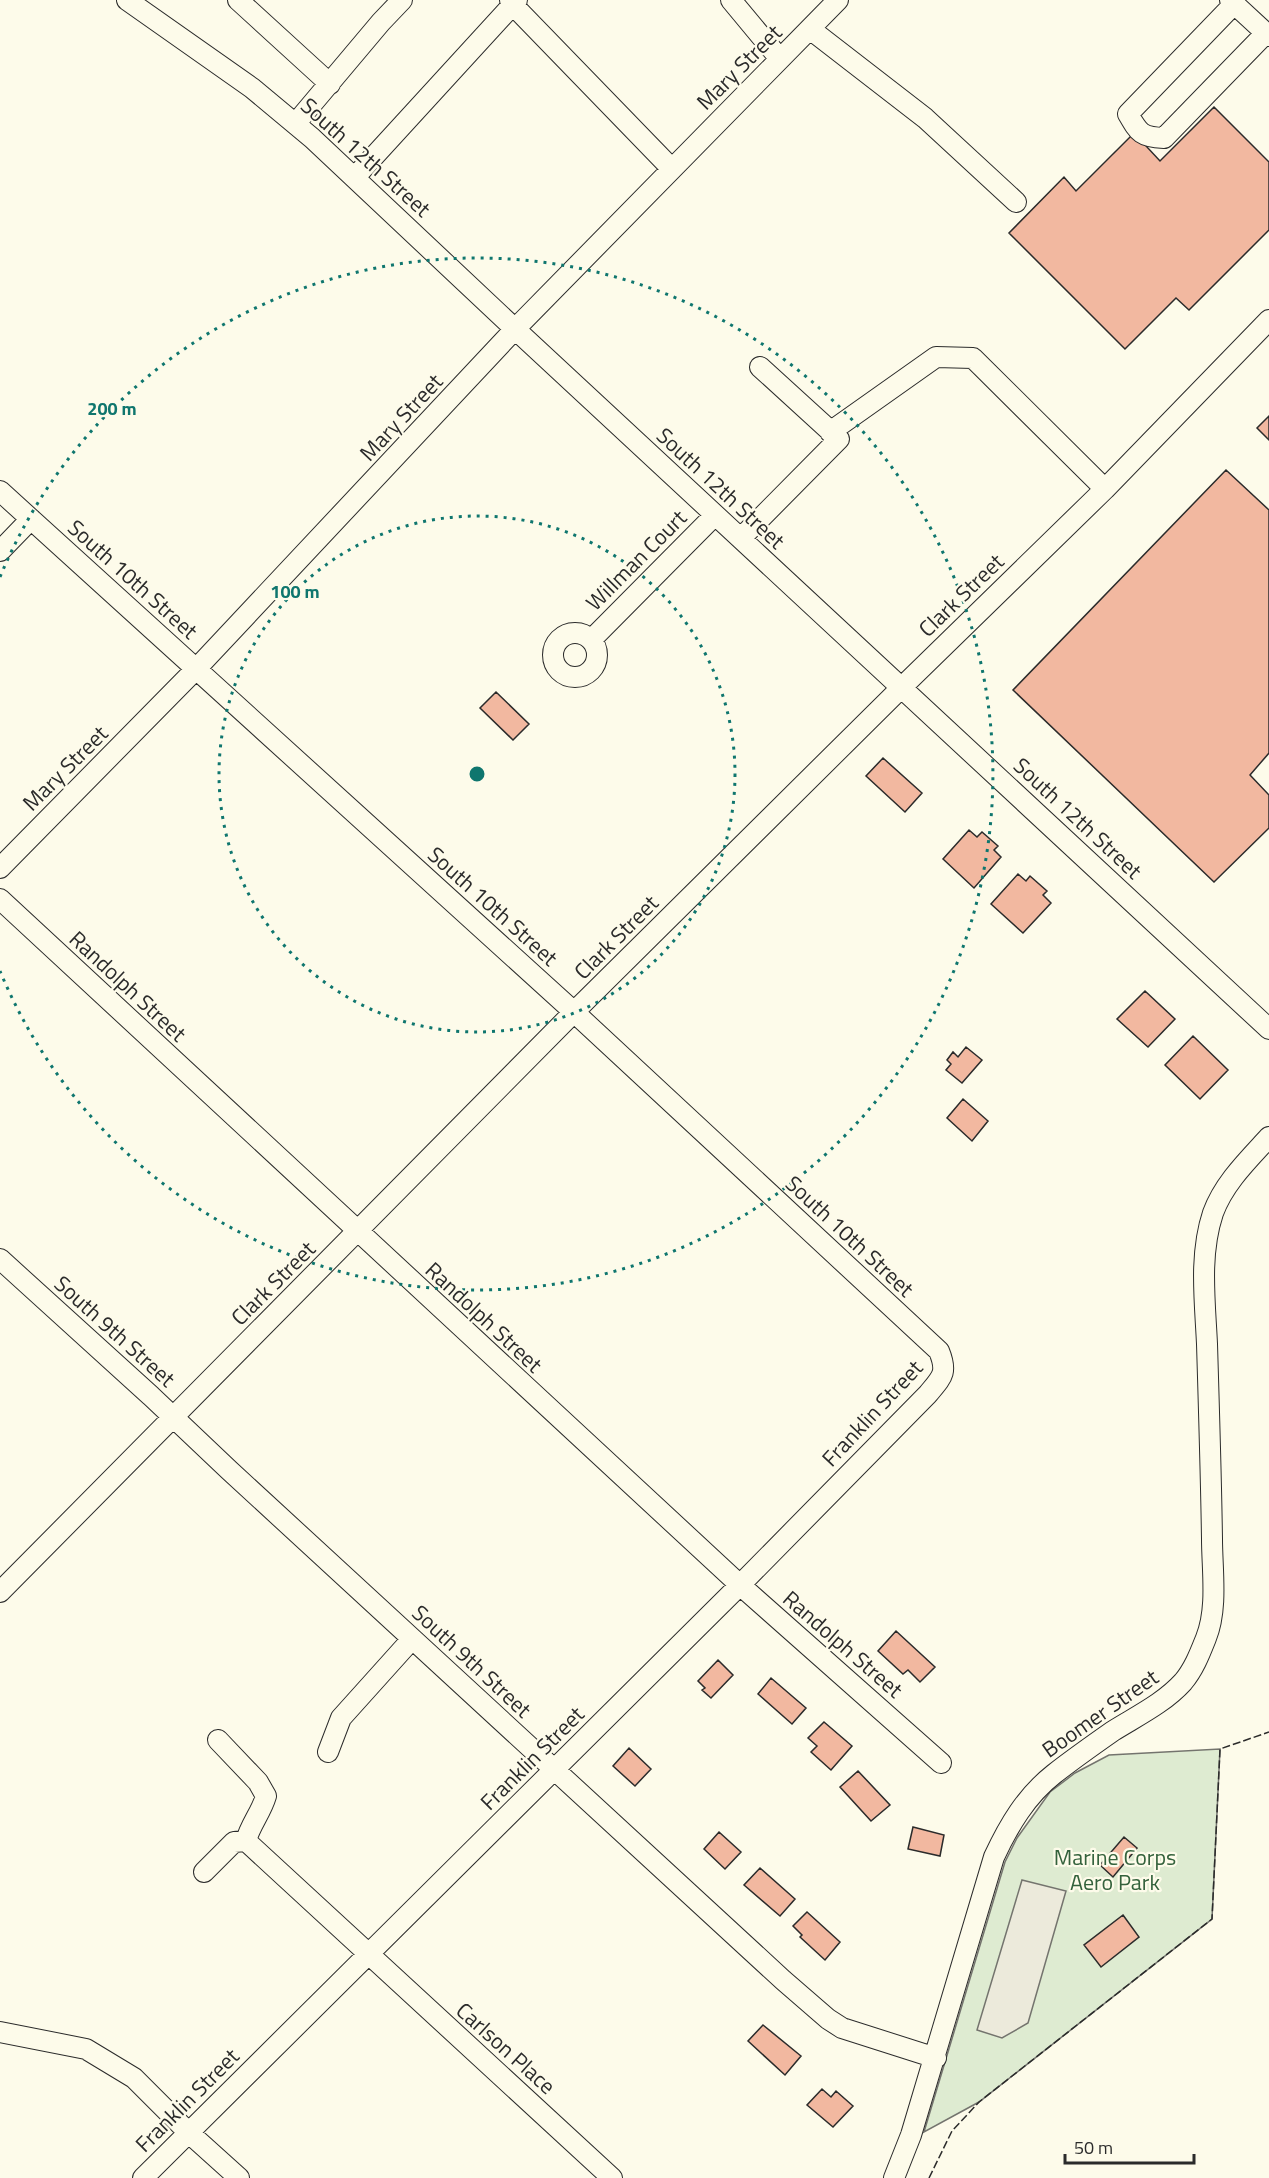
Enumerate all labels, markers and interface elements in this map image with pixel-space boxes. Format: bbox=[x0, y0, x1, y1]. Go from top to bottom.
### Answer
street label: Mary Street bbox=[688, 16, 790, 118]
street label: South 12th Street bbox=[293, 89, 439, 225]
street label: Mary Street bbox=[351, 365, 451, 469]
text: 200 m bbox=[87, 395, 137, 422]
street label: South 12th Street bbox=[649, 419, 793, 557]
street label: Willman Court bbox=[578, 501, 695, 618]
street label: South 10th Street bbox=[60, 511, 206, 647]
street label: Clark Street bbox=[910, 545, 1012, 645]
text: 100 m bbox=[270, 578, 320, 605]
street label: Mary Street bbox=[14, 717, 116, 819]
street label: South 12th Street bbox=[1006, 749, 1150, 887]
centre of rings bbox=[467, 764, 487, 784]
street label: South 10th Street bbox=[420, 838, 566, 974]
street label: Clark Street bbox=[566, 887, 666, 987]
street label: Randolph Street bbox=[62, 923, 195, 1050]
street label: South 10th Street bbox=[778, 1167, 922, 1305]
street label: Clark Street bbox=[223, 1233, 323, 1333]
street label: Randolph Street bbox=[418, 1254, 551, 1381]
street label: South 9th Street bbox=[47, 1267, 183, 1395]
street label: Franklin Street bbox=[813, 1352, 931, 1474]
street label: Randolph Street bbox=[775, 1582, 911, 1706]
street label: South 9th Street bbox=[404, 1596, 540, 1726]
street label: Boomer Street bbox=[1035, 1660, 1165, 1766]
street label: Franklin Street bbox=[472, 1698, 592, 1818]
park label: Marine Corps Aero Park bbox=[1054, 1840, 1176, 1899]
street label: Carlson Place bbox=[449, 1994, 563, 2102]
street label: Franklin Street bbox=[127, 2040, 247, 2160]
scale bar bbox=[1065, 2127, 1194, 2165]
text: 50 m bbox=[1074, 2134, 1113, 2161]

